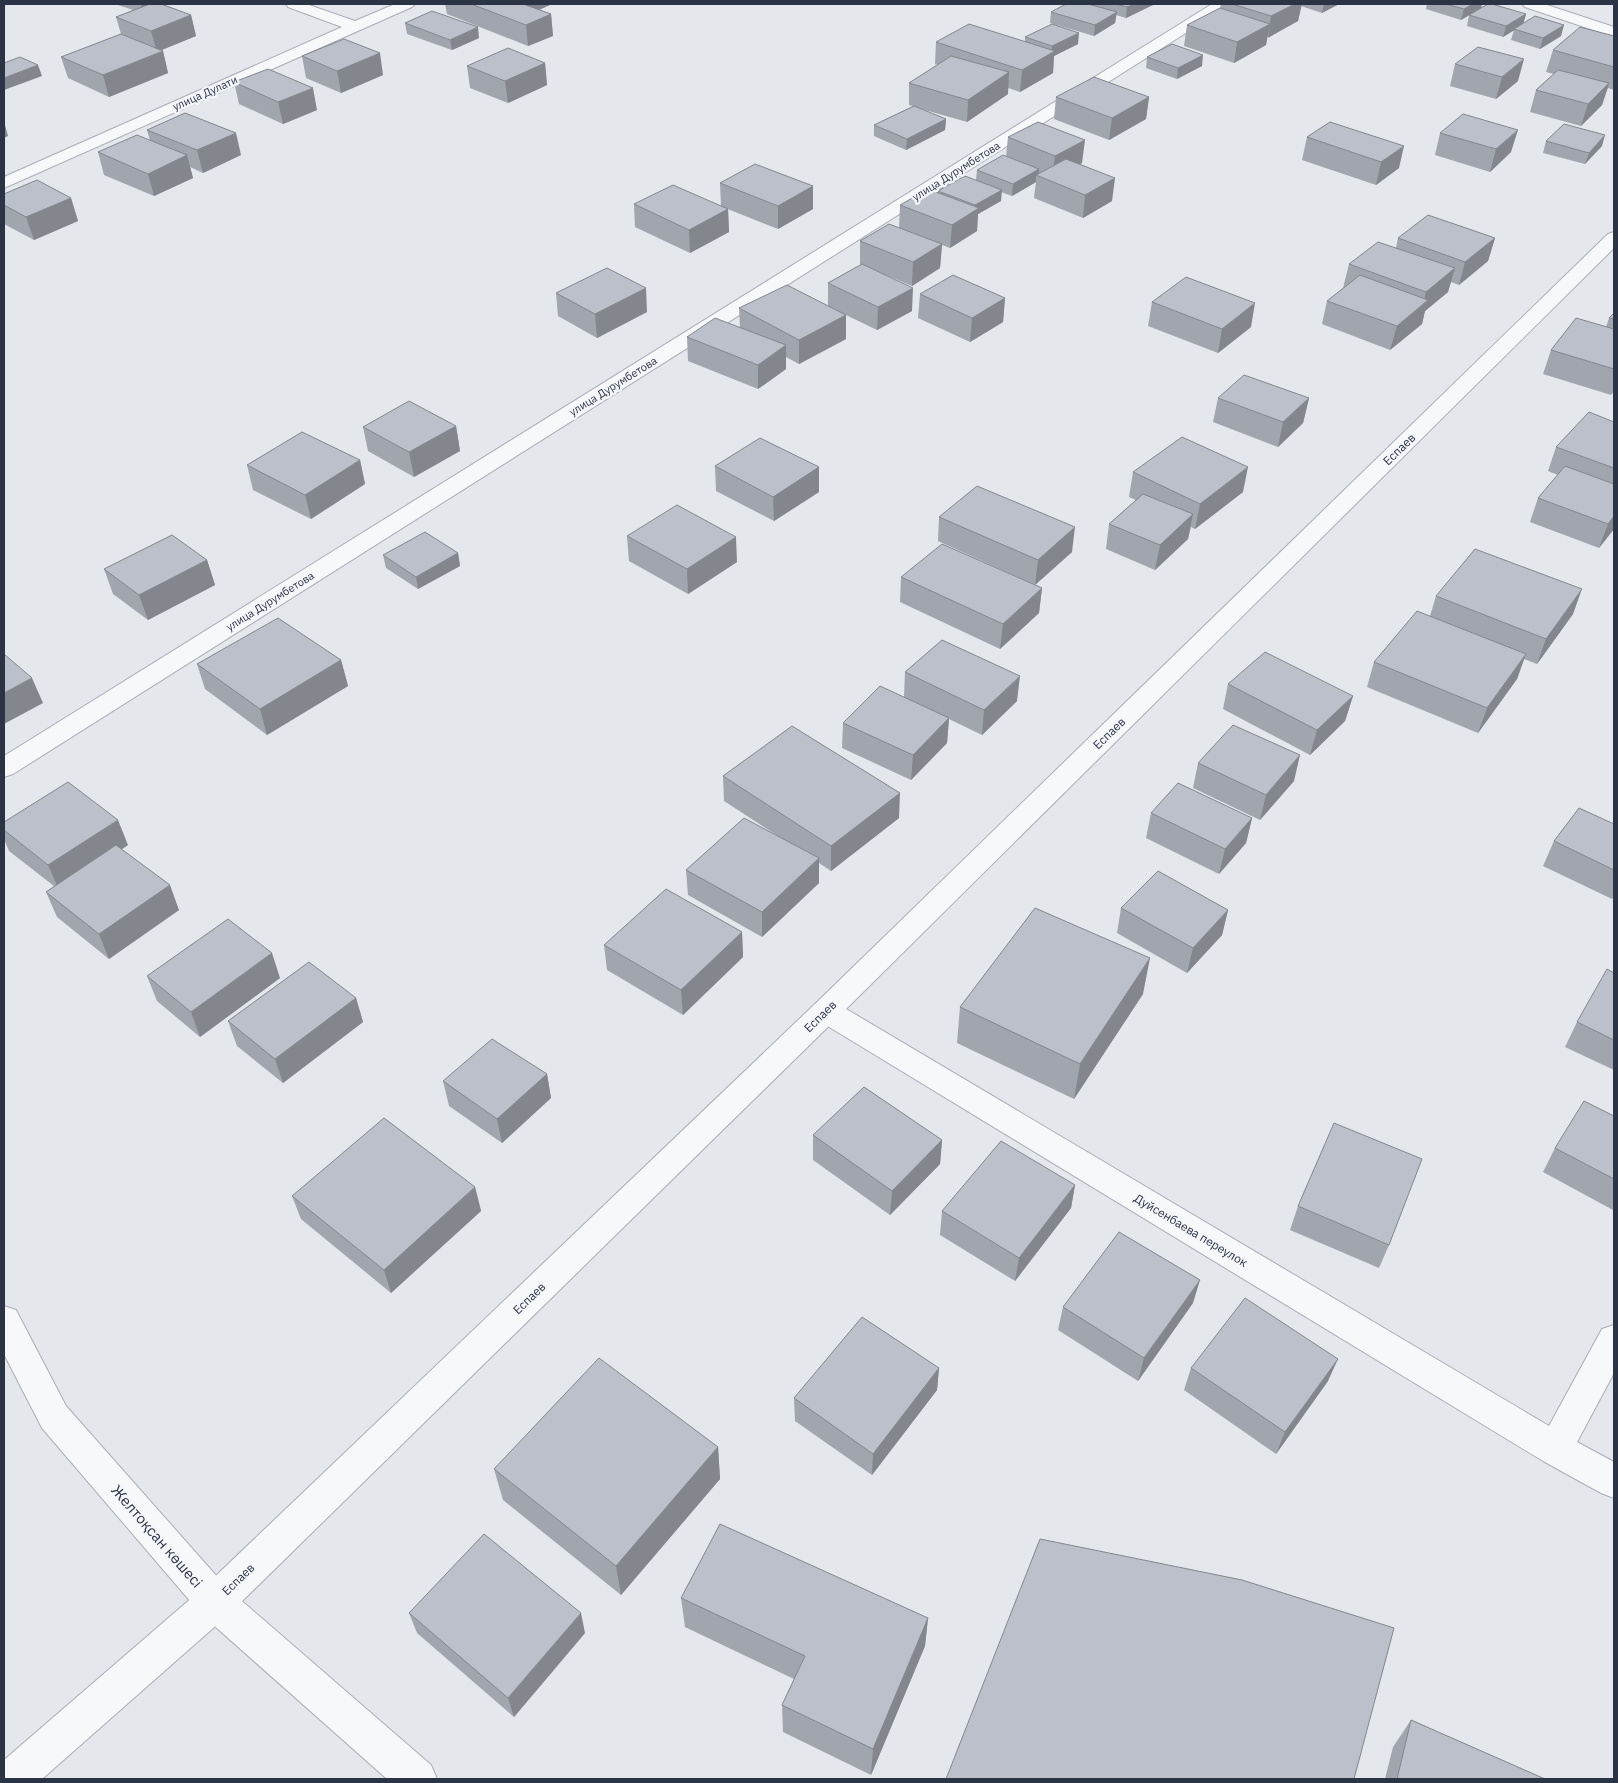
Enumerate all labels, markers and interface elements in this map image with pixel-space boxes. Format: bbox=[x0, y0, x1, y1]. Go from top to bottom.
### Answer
street label: улица Дулати bbox=[170, 72, 240, 114]
street label: улица Дурумбетова bbox=[909, 138, 1003, 204]
street label: улица Дурумбетова bbox=[566, 353, 660, 419]
street label: Еспаев bbox=[1380, 430, 1418, 468]
street label: улица Дурумбетова bbox=[223, 568, 317, 634]
street label: Еспаев bbox=[1090, 714, 1128, 752]
street label: Еспаев bbox=[801, 997, 839, 1035]
street label: Дуйсенбаева переулок bbox=[1132, 1190, 1251, 1270]
street label: Еспаев bbox=[510, 1279, 548, 1317]
street label: Желтоқсан көшесі bbox=[107, 1481, 207, 1591]
street label: Еспаев bbox=[219, 1560, 257, 1598]

